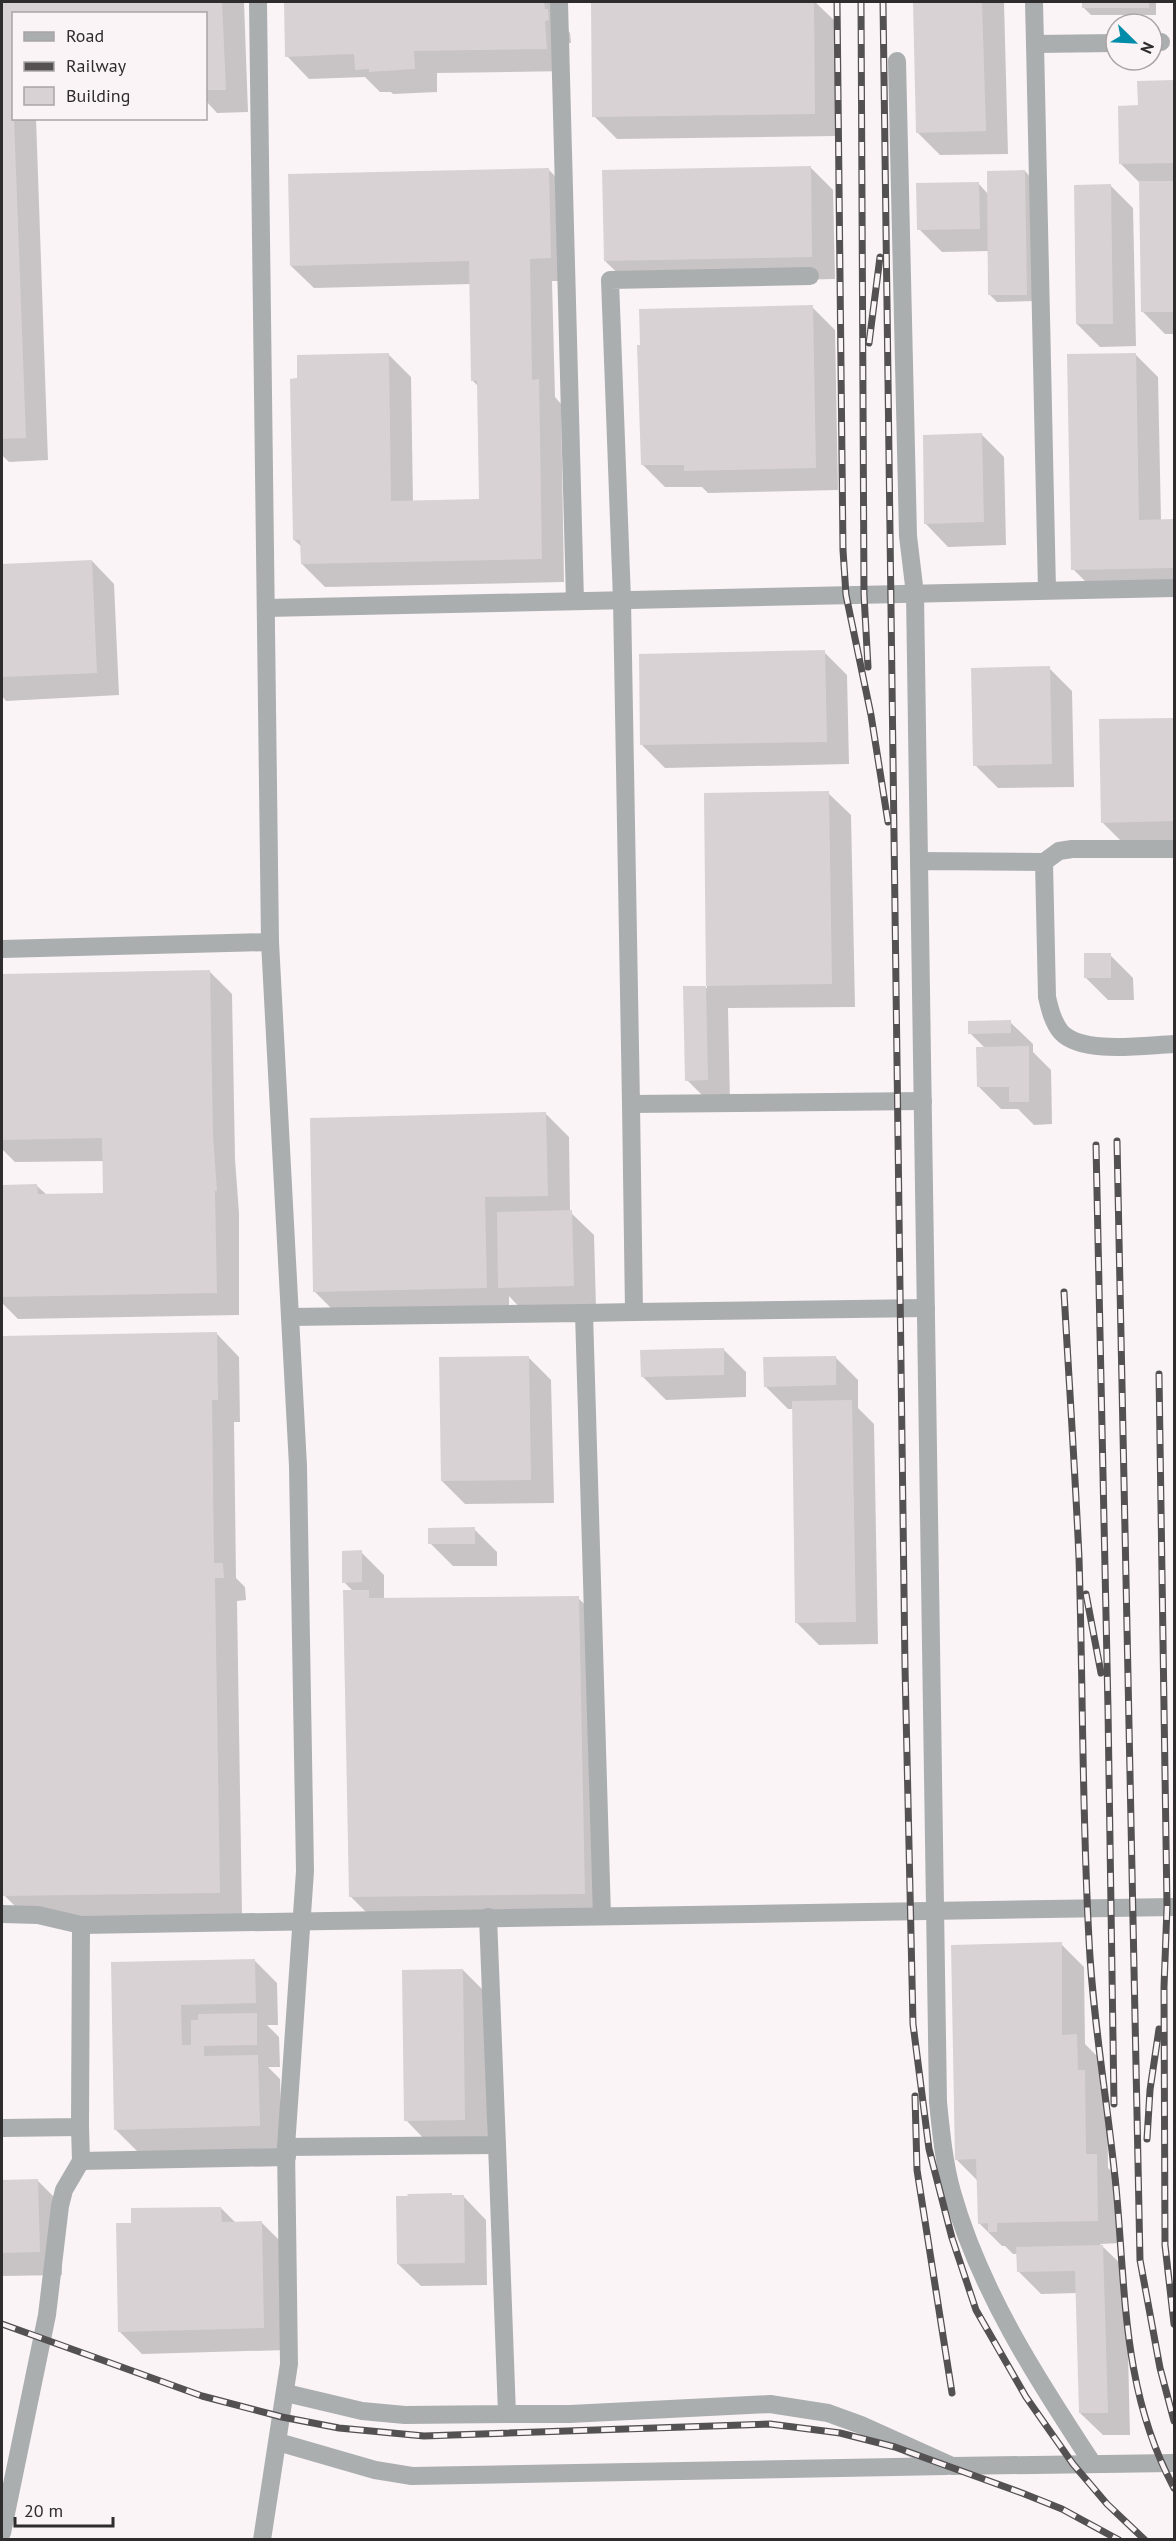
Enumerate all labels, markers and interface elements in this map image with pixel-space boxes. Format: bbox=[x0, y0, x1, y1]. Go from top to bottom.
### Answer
legend bbox=[12, 12, 207, 120]
north arrow bbox=[1104, 12, 1164, 72]
text: Road bbox=[66, 24, 104, 47]
text: N bbox=[1136, 39, 1159, 57]
text: Railway bbox=[66, 54, 127, 77]
text: Building bbox=[66, 84, 130, 107]
scale bar bbox=[15, 2490, 112, 2528]
text: 20 m bbox=[24, 2499, 63, 2522]

